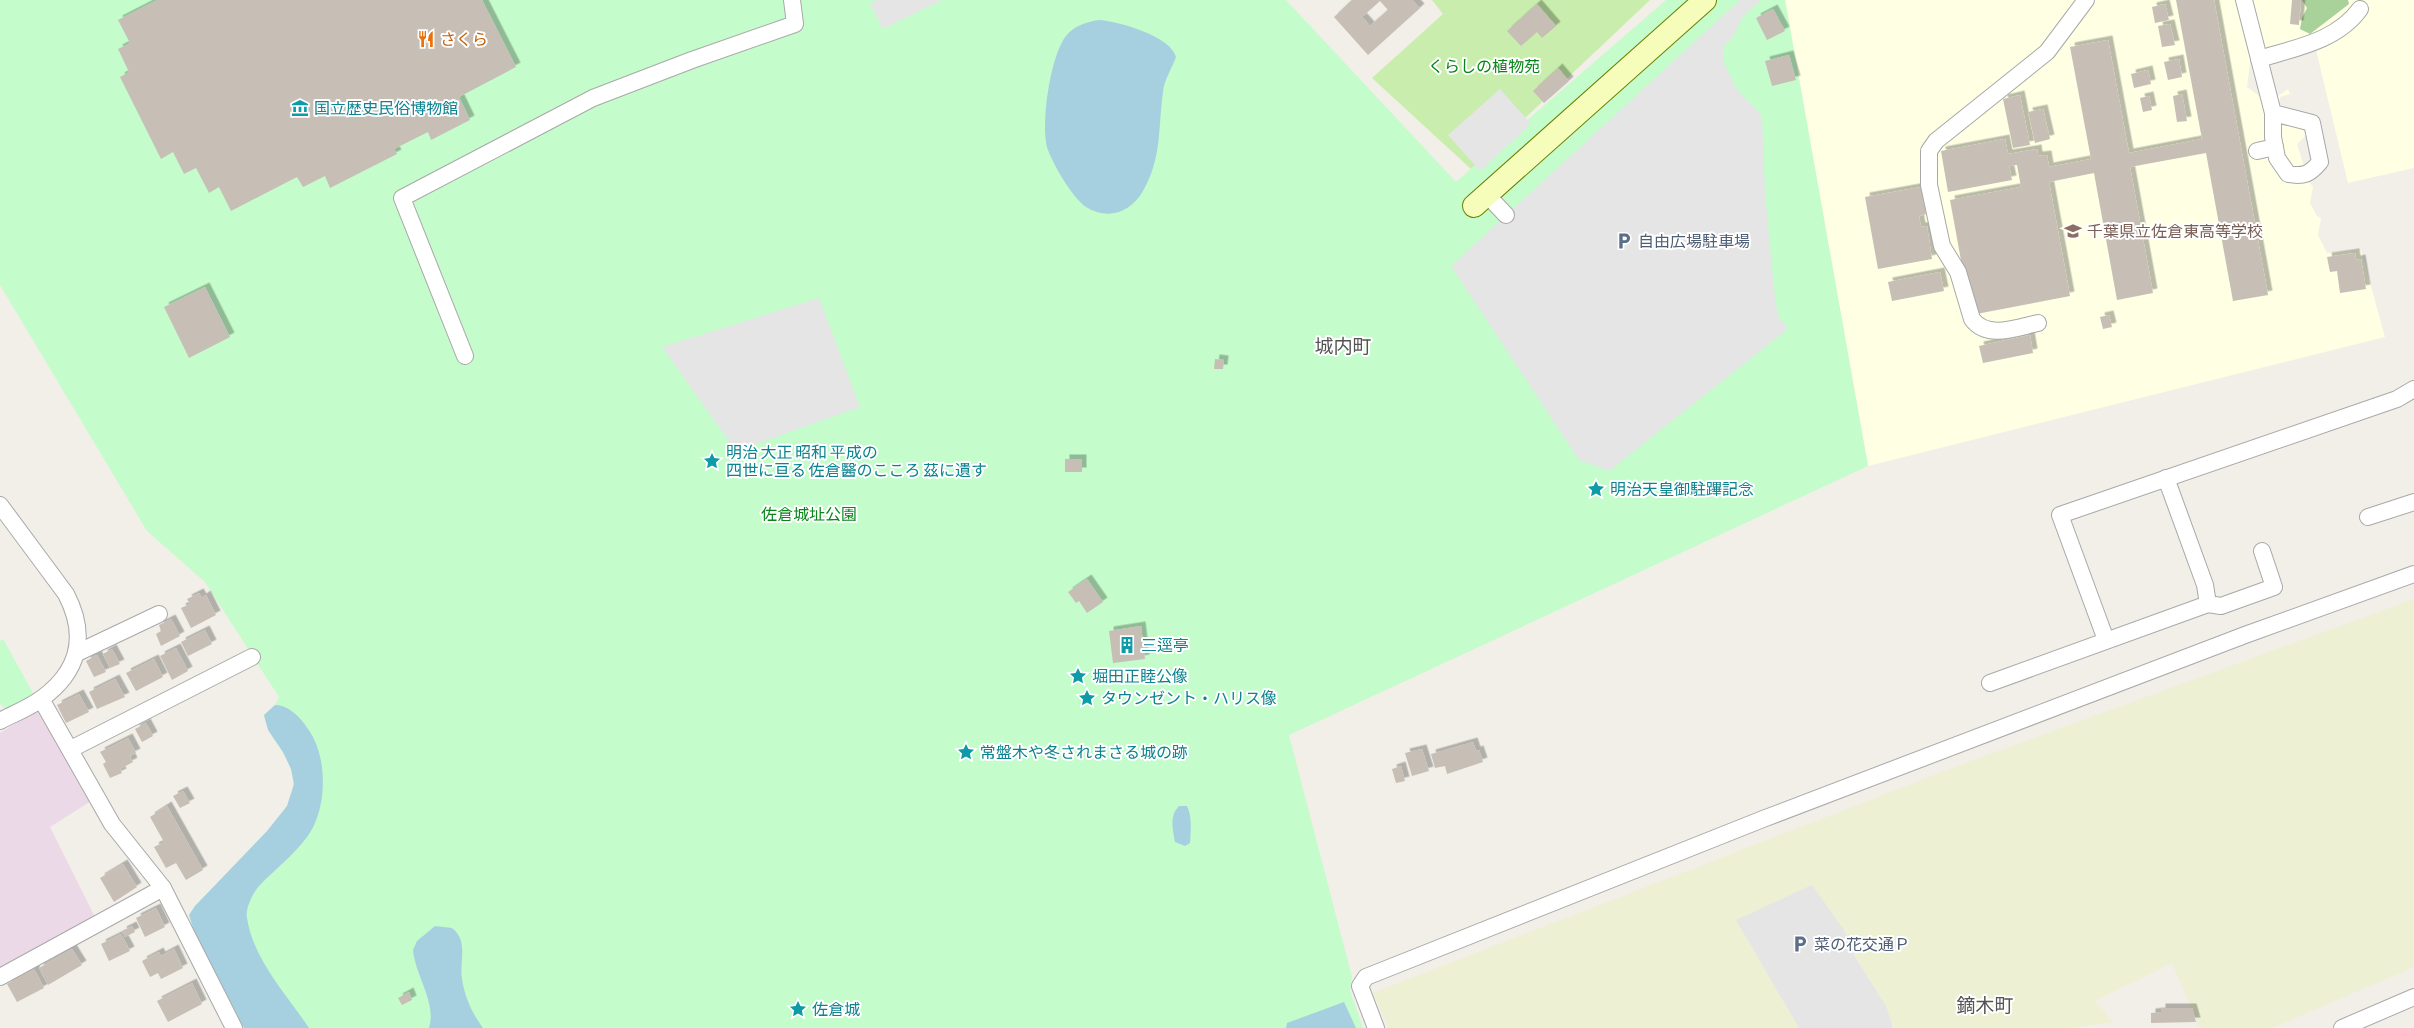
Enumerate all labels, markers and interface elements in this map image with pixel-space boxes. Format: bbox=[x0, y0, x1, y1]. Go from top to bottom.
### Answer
restaurant icon: さくら bbox=[416, 29, 436, 49]
place label: さくら bbox=[440, 31, 488, 50]
park label: くらしの植物苑 bbox=[1428, 58, 1540, 77]
museum icon: 国立歴史民俗博物館 bbox=[290, 98, 310, 118]
place label: 国立歴史民俗博物館 bbox=[314, 100, 458, 119]
school or university icon: 千葉県立佐倉東高等学校 bbox=[2063, 221, 2083, 241]
place label: 千葉県立佐倉東高等学校 bbox=[2087, 223, 2263, 242]
parking icon: 自由広場駐車場 bbox=[1614, 231, 1634, 251]
place label: 自由広場駐車場 bbox=[1638, 233, 1750, 252]
district label: 城内町 bbox=[1314, 336, 1372, 359]
place label: 明治 大正 昭和 平成の 四世に亘る 佐倉醫のこころ 茲に遺す bbox=[726, 444, 987, 481]
place icon: 明治 大正 昭和 平成の 四世に亘る 佐倉醫のこころ 茲に遺す bbox=[702, 451, 722, 471]
place icon: 明治天皇御駐蹕記念 bbox=[1586, 479, 1606, 499]
place label: 明治天皇御駐蹕記念 bbox=[1610, 481, 1754, 500]
park label: 佐倉城址公園 bbox=[761, 506, 857, 525]
building icon: 三逕亭 bbox=[1117, 635, 1137, 655]
place label: 三逕亭 bbox=[1141, 637, 1189, 656]
place icon: 堀田正睦公像 bbox=[1068, 666, 1088, 686]
place label: 堀田正睦公像 bbox=[1092, 668, 1188, 687]
place icon: タウンゼント・ハリス像 bbox=[1077, 688, 1097, 708]
place label: タウンゼント・ハリス像 bbox=[1101, 690, 1277, 709]
place icon: 常盤木や冬されまさる城の跡 bbox=[956, 742, 976, 762]
place label: 常盤木や冬されまさる城の跡 bbox=[980, 744, 1188, 763]
parking icon: 菜の花交通Ｐ bbox=[1790, 934, 1810, 954]
place label: 菜の花交通Ｐ bbox=[1814, 936, 1910, 955]
district label: 鏑木町 bbox=[1956, 995, 2014, 1018]
place icon: 佐倉城 bbox=[788, 999, 808, 1019]
place label: 佐倉城 bbox=[812, 1001, 860, 1020]

